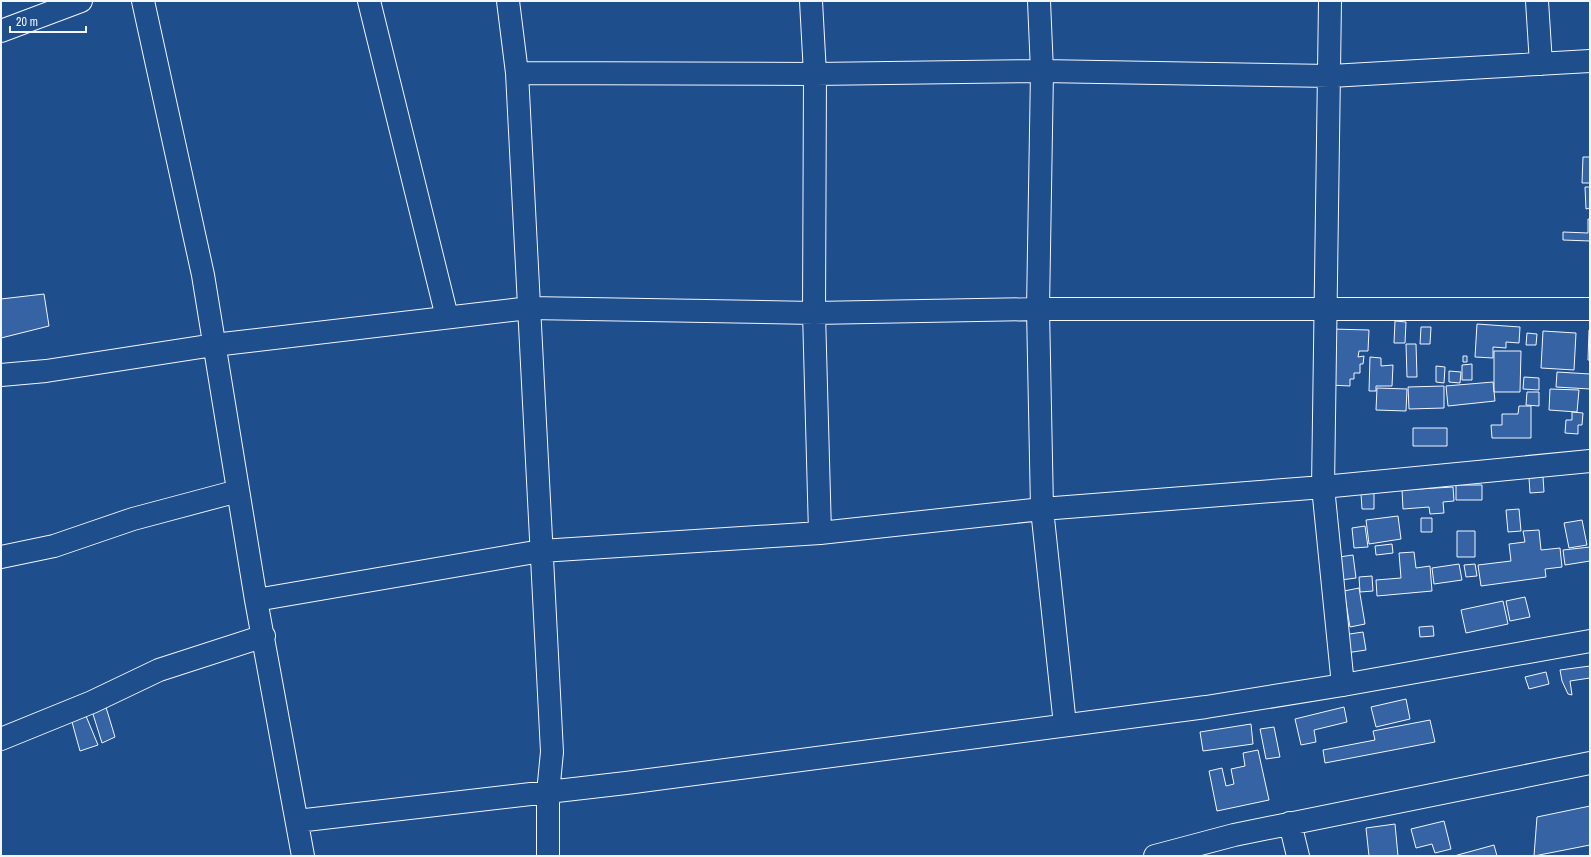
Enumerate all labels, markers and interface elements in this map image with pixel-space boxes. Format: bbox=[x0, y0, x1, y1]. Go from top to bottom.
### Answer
scale bar bbox=[10, 8, 86, 34]
text: 20 m bbox=[16, 14, 38, 30]

